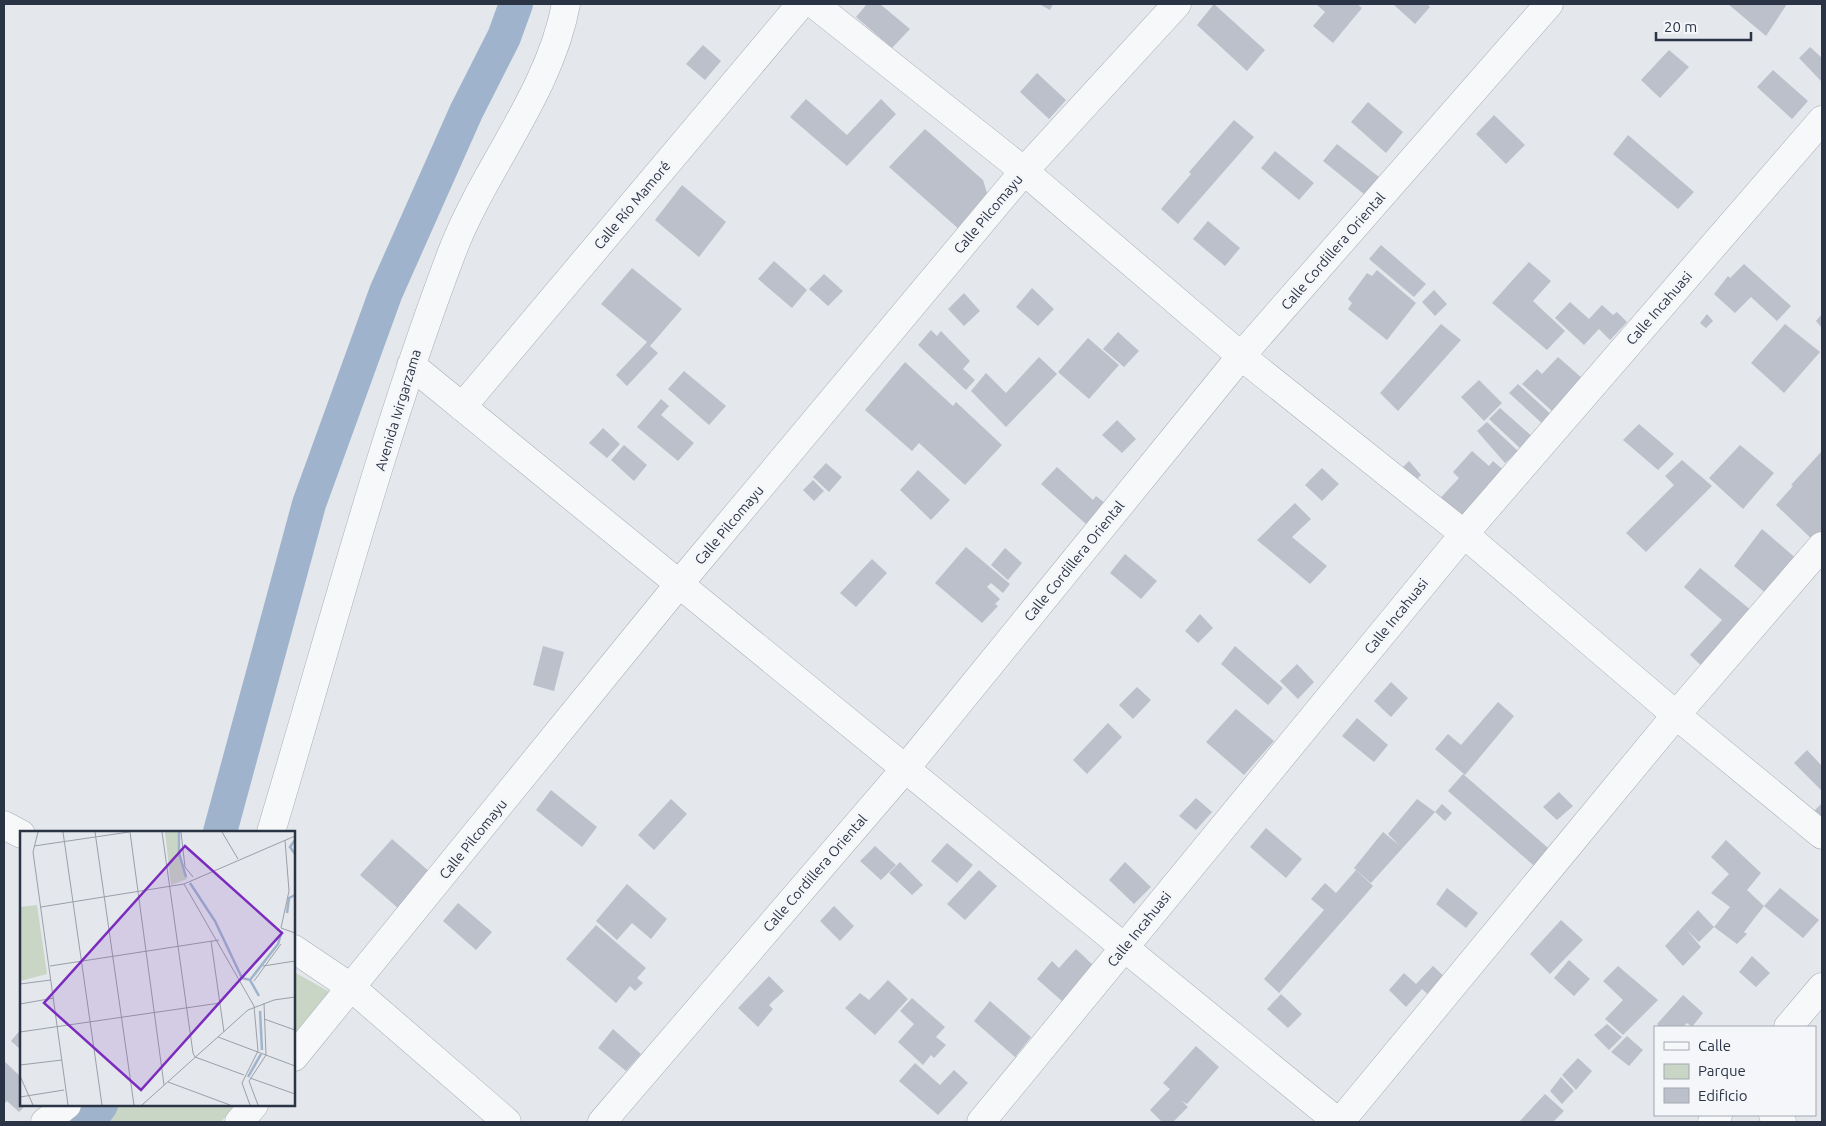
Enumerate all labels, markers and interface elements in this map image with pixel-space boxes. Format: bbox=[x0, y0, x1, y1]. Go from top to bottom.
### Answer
scale bar bbox=[1656, 10, 1751, 42]
text: 20 m bbox=[1664, 18, 1697, 35]
street label: Calle Río Mamoré bbox=[590, 158, 674, 252]
street label: Calle Pilcomayu bbox=[950, 171, 1026, 257]
street label: Calle Cordillera Oriental bbox=[1278, 189, 1388, 313]
street label: Calle Incahuasi bbox=[1623, 268, 1695, 348]
street label: Avenida Ivirgarzama bbox=[372, 347, 424, 473]
street label: Calle Pilcomayu bbox=[691, 482, 767, 568]
street label: Calle Cordillera Oriental bbox=[1021, 497, 1128, 624]
street label: Calle Incahuasi bbox=[1361, 575, 1431, 657]
street label: Calle Pilcomayu bbox=[436, 796, 510, 882]
street label: Calle Cordillera Oriental bbox=[760, 811, 870, 935]
inset map bbox=[20, 831, 295, 1106]
street label: Calle Incahuasi bbox=[1104, 888, 1174, 970]
legend bbox=[1654, 1026, 1816, 1116]
text: Calle bbox=[1698, 1037, 1731, 1054]
text: Parque bbox=[1698, 1062, 1746, 1079]
text: Edificio bbox=[1698, 1087, 1747, 1104]

